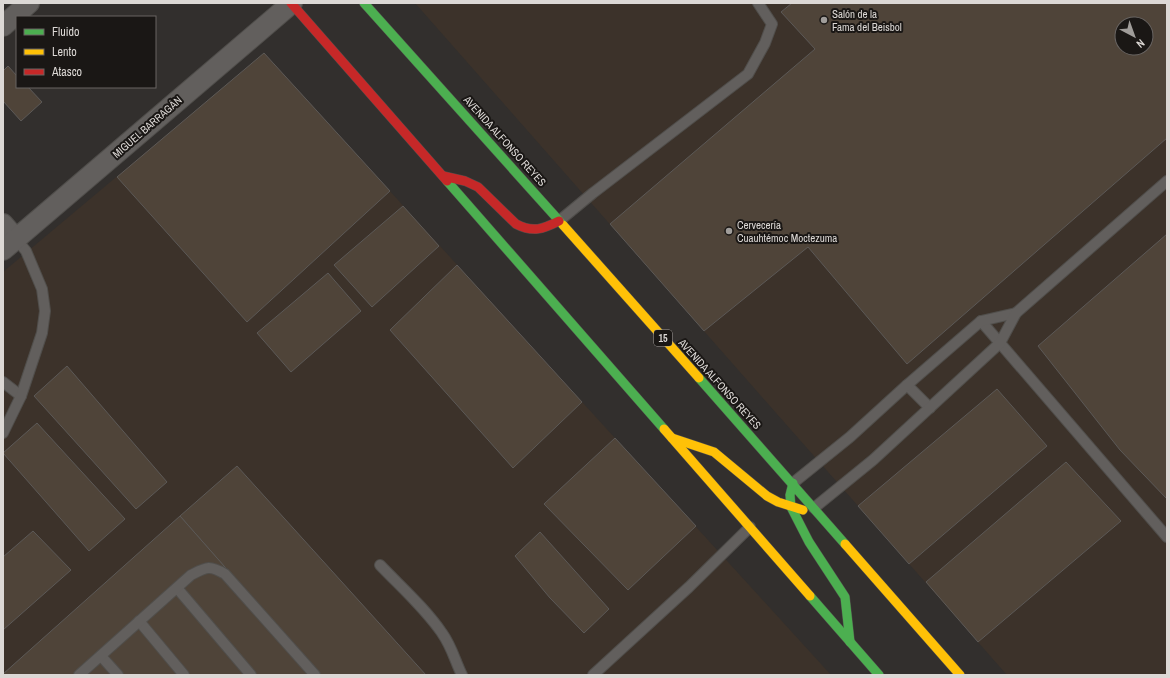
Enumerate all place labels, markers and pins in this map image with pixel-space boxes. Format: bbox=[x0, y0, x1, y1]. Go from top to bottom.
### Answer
place label: Salón de la Fama del Beisbol bbox=[832, 7, 902, 34]
marker: Salón de la Fama del Beisbol bbox=[819, 15, 829, 25]
place label: Cervecería Cuauhtémoc Moctezuma bbox=[737, 218, 837, 245]
marker: Cervecería Cuauhtémoc Moctezuma bbox=[724, 226, 734, 236]

